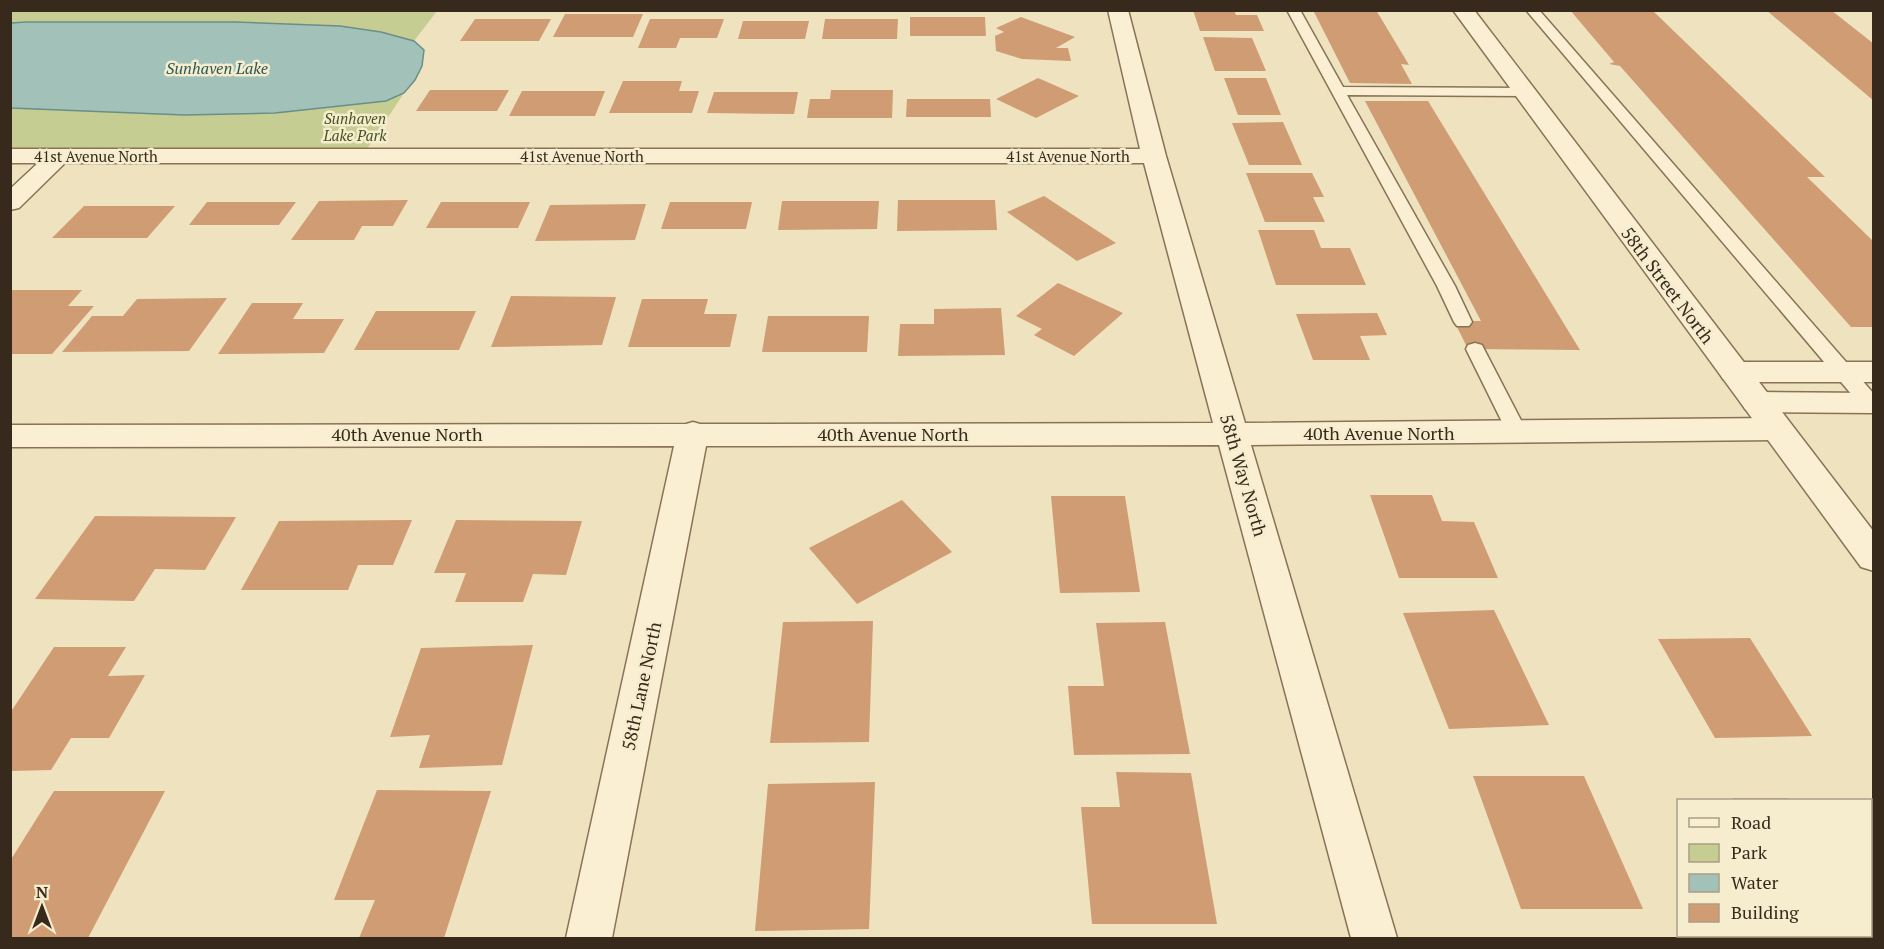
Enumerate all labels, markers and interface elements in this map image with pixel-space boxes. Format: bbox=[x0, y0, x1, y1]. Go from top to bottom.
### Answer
water label: Sunhaven Lake bbox=[166, 57, 268, 79]
park label: Sunhaven Lake Park bbox=[322, 108, 387, 145]
street label: 41st Avenue North bbox=[34, 146, 158, 166]
street label: 41st Avenue North bbox=[520, 146, 644, 166]
street label: 41st Avenue North bbox=[1006, 146, 1130, 166]
street label: 58th Street North bbox=[1616, 222, 1720, 349]
street label: 58th Way North bbox=[1215, 411, 1273, 539]
street label: 40th Avenue North bbox=[1303, 421, 1455, 445]
street label: 40th Avenue North bbox=[331, 422, 483, 446]
street label: 40th Avenue North bbox=[817, 422, 969, 446]
street label: 58th Lane North bbox=[616, 619, 666, 753]
legend bbox=[1677, 799, 1872, 937]
text: Road bbox=[1731, 810, 1771, 834]
text: Park bbox=[1731, 840, 1768, 864]
text: Water bbox=[1731, 870, 1778, 894]
north arrow bbox=[12, 877, 72, 937]
text: N bbox=[36, 881, 48, 903]
text: Building bbox=[1731, 900, 1799, 924]

